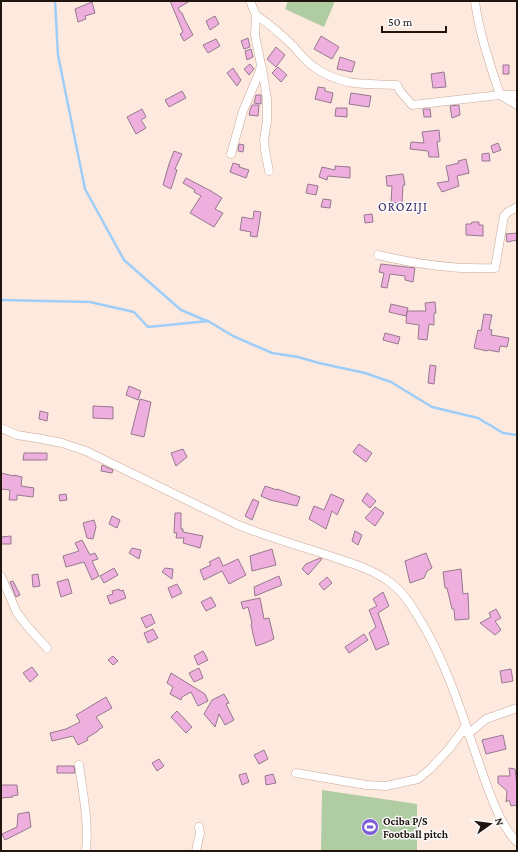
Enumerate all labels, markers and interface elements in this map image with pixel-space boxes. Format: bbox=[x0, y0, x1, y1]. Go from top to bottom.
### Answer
scale bar bbox=[382, 8, 446, 34]
text: 50 m bbox=[388, 15, 413, 29]
district label: OROZIJI bbox=[378, 199, 428, 214]
north arrow bbox=[470, 804, 510, 844]
place label: Ociba P/S Football pitch bbox=[383, 815, 449, 840]
text: N bbox=[493, 816, 507, 827]
sports icon: Ociba P/S Football pitch bbox=[360, 817, 380, 837]

